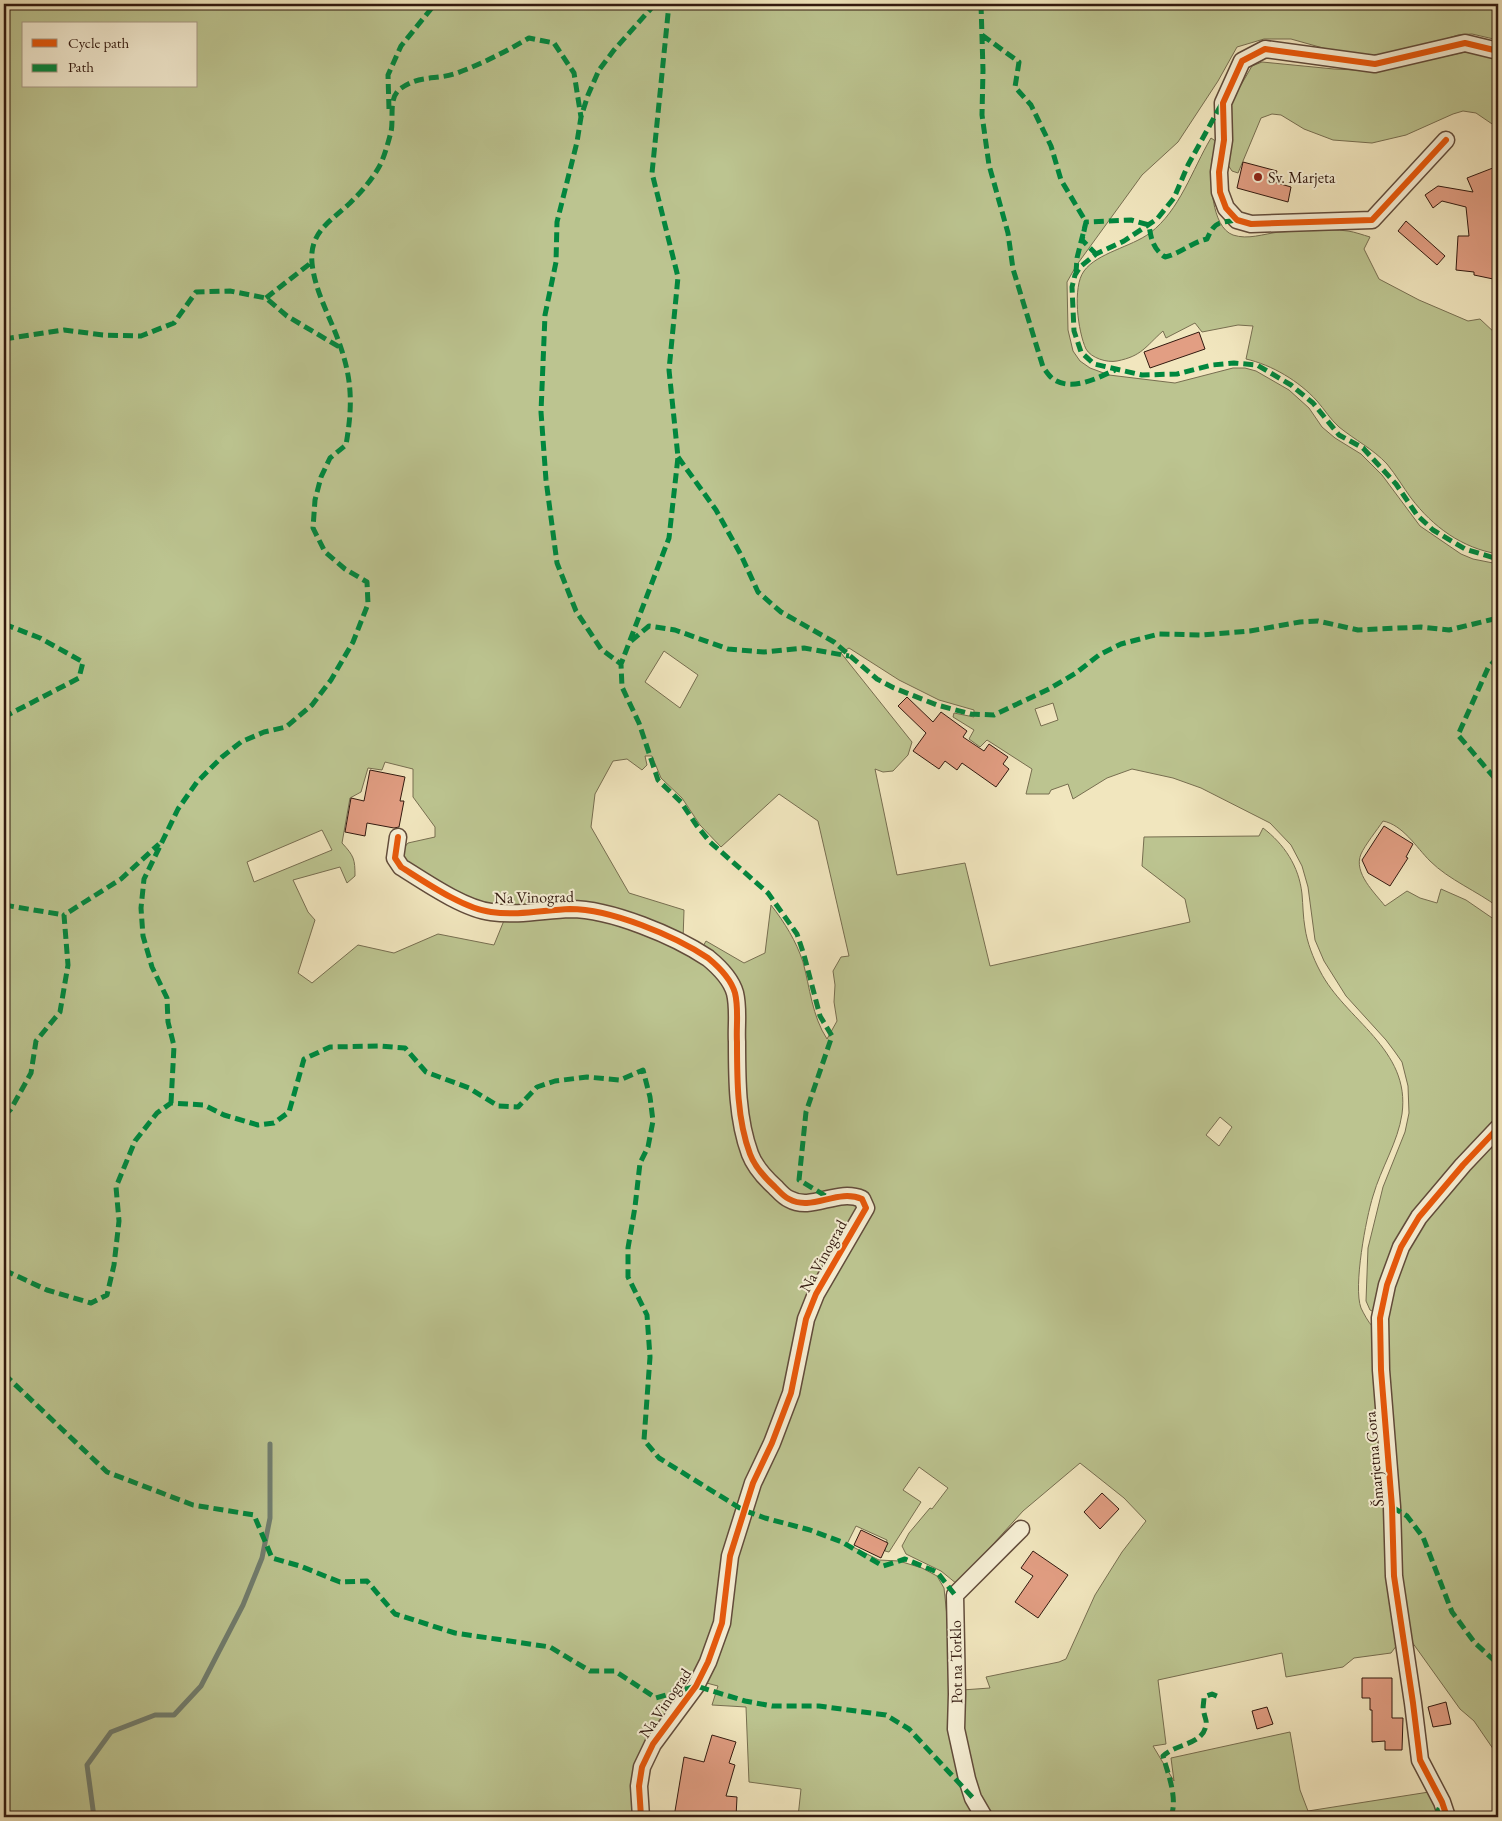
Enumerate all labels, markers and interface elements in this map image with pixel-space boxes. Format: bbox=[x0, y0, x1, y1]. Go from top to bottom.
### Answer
legend bbox=[22, 22, 198, 88]
text: Cycle path bbox=[68, 33, 130, 52]
text: Path bbox=[68, 57, 94, 76]
place label: Sv. Marjeta bbox=[1268, 167, 1336, 188]
marker: Sv. Marjeta bbox=[1252, 171, 1264, 183]
street label: Na Vinograd bbox=[494, 886, 575, 908]
street label: Na Vinograd bbox=[794, 1215, 852, 1296]
street label: Šmarjetna Gora bbox=[1359, 1410, 1389, 1508]
street label: Pot na Torklo bbox=[945, 1620, 967, 1704]
street label: Na Vinograd bbox=[634, 1663, 697, 1742]

